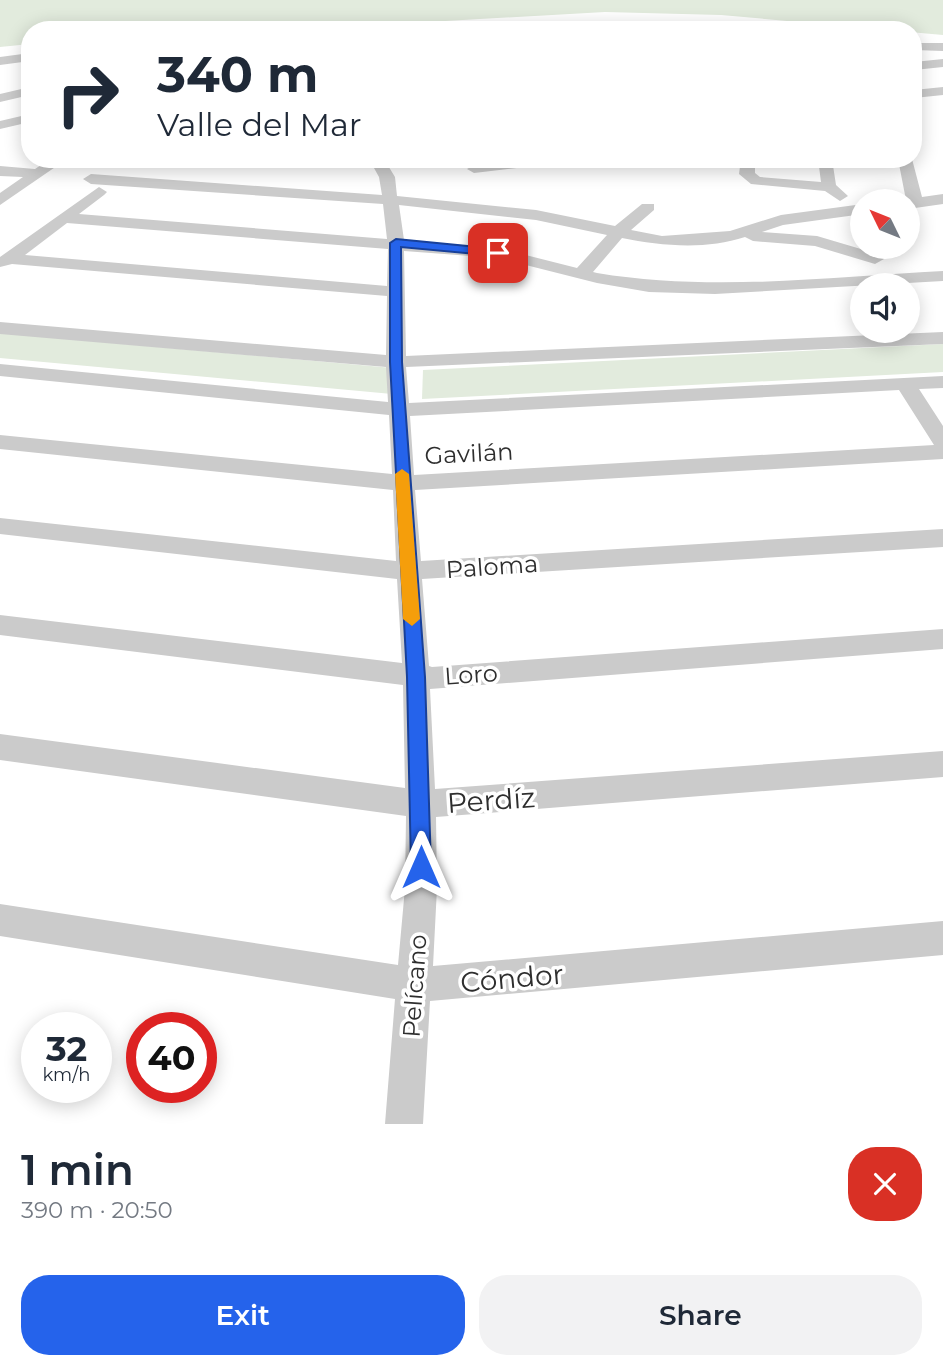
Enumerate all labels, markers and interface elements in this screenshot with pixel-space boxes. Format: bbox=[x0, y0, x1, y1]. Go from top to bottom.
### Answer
text: 340 m bbox=[157, 45, 318, 104]
icon: right bbox=[42, 49, 133, 140]
text: Valle del Mar bbox=[157, 105, 362, 144]
north arrow bbox=[850, 189, 920, 259]
map controls bbox=[850, 189, 920, 343]
pin bbox=[468, 223, 528, 283]
icon: arrive bbox=[479, 234, 517, 272]
button: sound bbox=[850, 273, 920, 343]
street label: Gavilán bbox=[424, 437, 514, 470]
street label: Paloma bbox=[445, 549, 539, 584]
street label: Loro bbox=[443, 658, 499, 691]
street label: Perdíz bbox=[446, 780, 536, 820]
position arrow bbox=[384, 830, 458, 904]
street label: Pelícano bbox=[396, 933, 433, 1038]
street label: Cóndor bbox=[459, 957, 565, 999]
speed limit sign: 40 bbox=[126, 1012, 217, 1103]
text: 32 bbox=[46, 1027, 87, 1070]
text: km/h bbox=[42, 1064, 91, 1086]
text: 1 min bbox=[21, 1144, 134, 1196]
button: close bbox=[848, 1147, 922, 1221]
text: 390 m · 20:50 bbox=[21, 1196, 173, 1224]
button: Exit bbox=[21, 1275, 465, 1355]
button: Share bbox=[479, 1275, 922, 1355]

